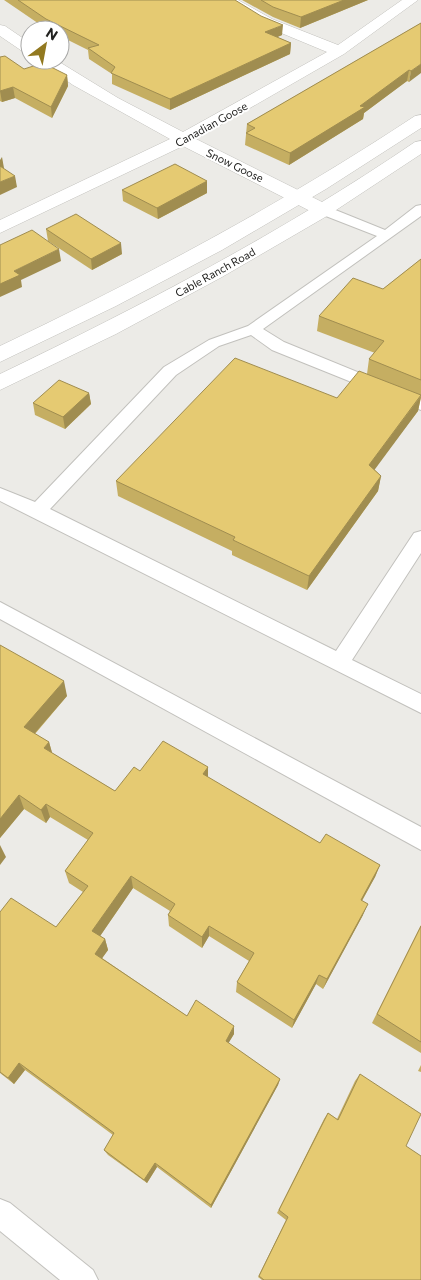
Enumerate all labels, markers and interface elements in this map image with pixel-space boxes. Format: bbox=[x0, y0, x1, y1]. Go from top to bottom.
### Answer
north arrow bbox=[20, 20, 70, 70]
text: N bbox=[43, 24, 61, 44]
street label: Canadian Goose bbox=[173, 99, 250, 149]
street label: Snow Goose bbox=[204, 146, 266, 185]
street label: Cable Ranch Road bbox=[173, 245, 257, 299]

